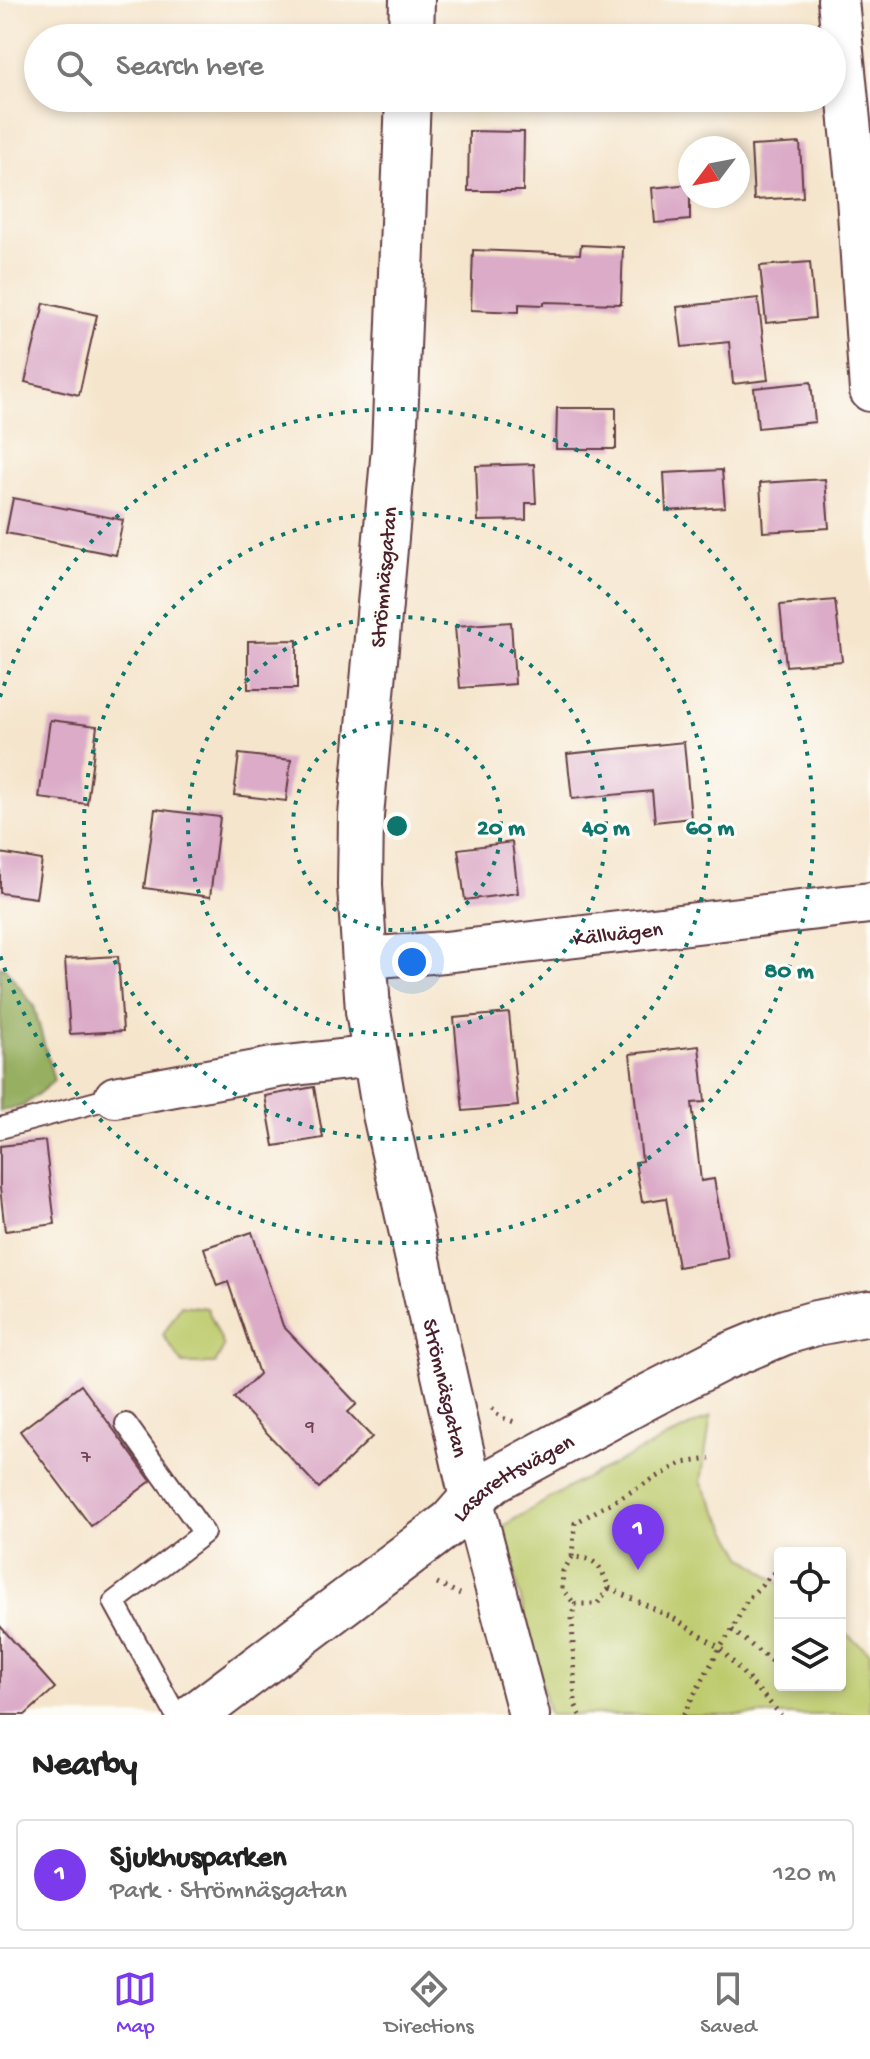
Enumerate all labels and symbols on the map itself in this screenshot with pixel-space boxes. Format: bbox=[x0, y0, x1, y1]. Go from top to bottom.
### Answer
north arrow bbox=[678, 136, 750, 208]
street label: Strömnäsgatan bbox=[367, 505, 405, 649]
centre of rings bbox=[383, 812, 411, 840]
text: 20 m bbox=[477, 815, 525, 844]
text: 40 m bbox=[581, 815, 630, 844]
text: 60 m bbox=[686, 815, 734, 844]
street label: Källvägen bbox=[572, 918, 665, 954]
your location bbox=[392, 942, 432, 982]
text: 80 m bbox=[764, 958, 814, 987]
street label: Strömnäsgatan bbox=[415, 1317, 472, 1461]
house number: 9 bbox=[304, 1417, 315, 1438]
street label: Lasarettsvägen bbox=[448, 1430, 580, 1528]
house number: 7 bbox=[80, 1448, 91, 1469]
pin: 1 bbox=[612, 1504, 664, 1570]

